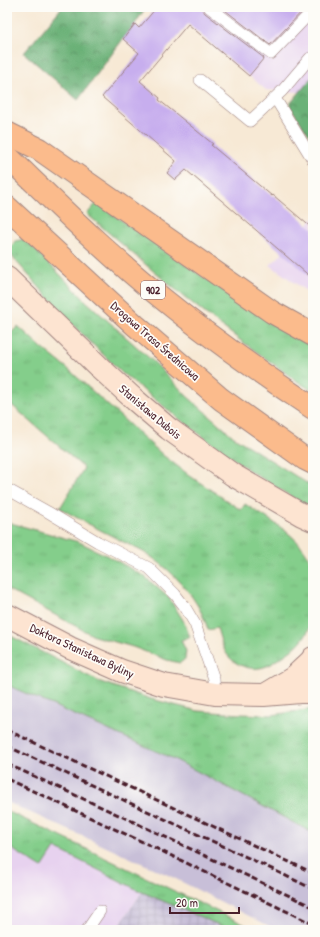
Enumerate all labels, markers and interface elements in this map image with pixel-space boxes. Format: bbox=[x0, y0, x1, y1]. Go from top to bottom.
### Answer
road number: 902 bbox=[141, 281, 165, 299]
street label: Drogowa Trasa Średnicowa bbox=[107, 297, 204, 384]
street label: Stanisława Dubois bbox=[115, 380, 186, 443]
street label: Doktora Stanisława Byliny bbox=[27, 619, 137, 682]
scale bar bbox=[170, 889, 239, 915]
text: 20 m bbox=[176, 894, 198, 911]

